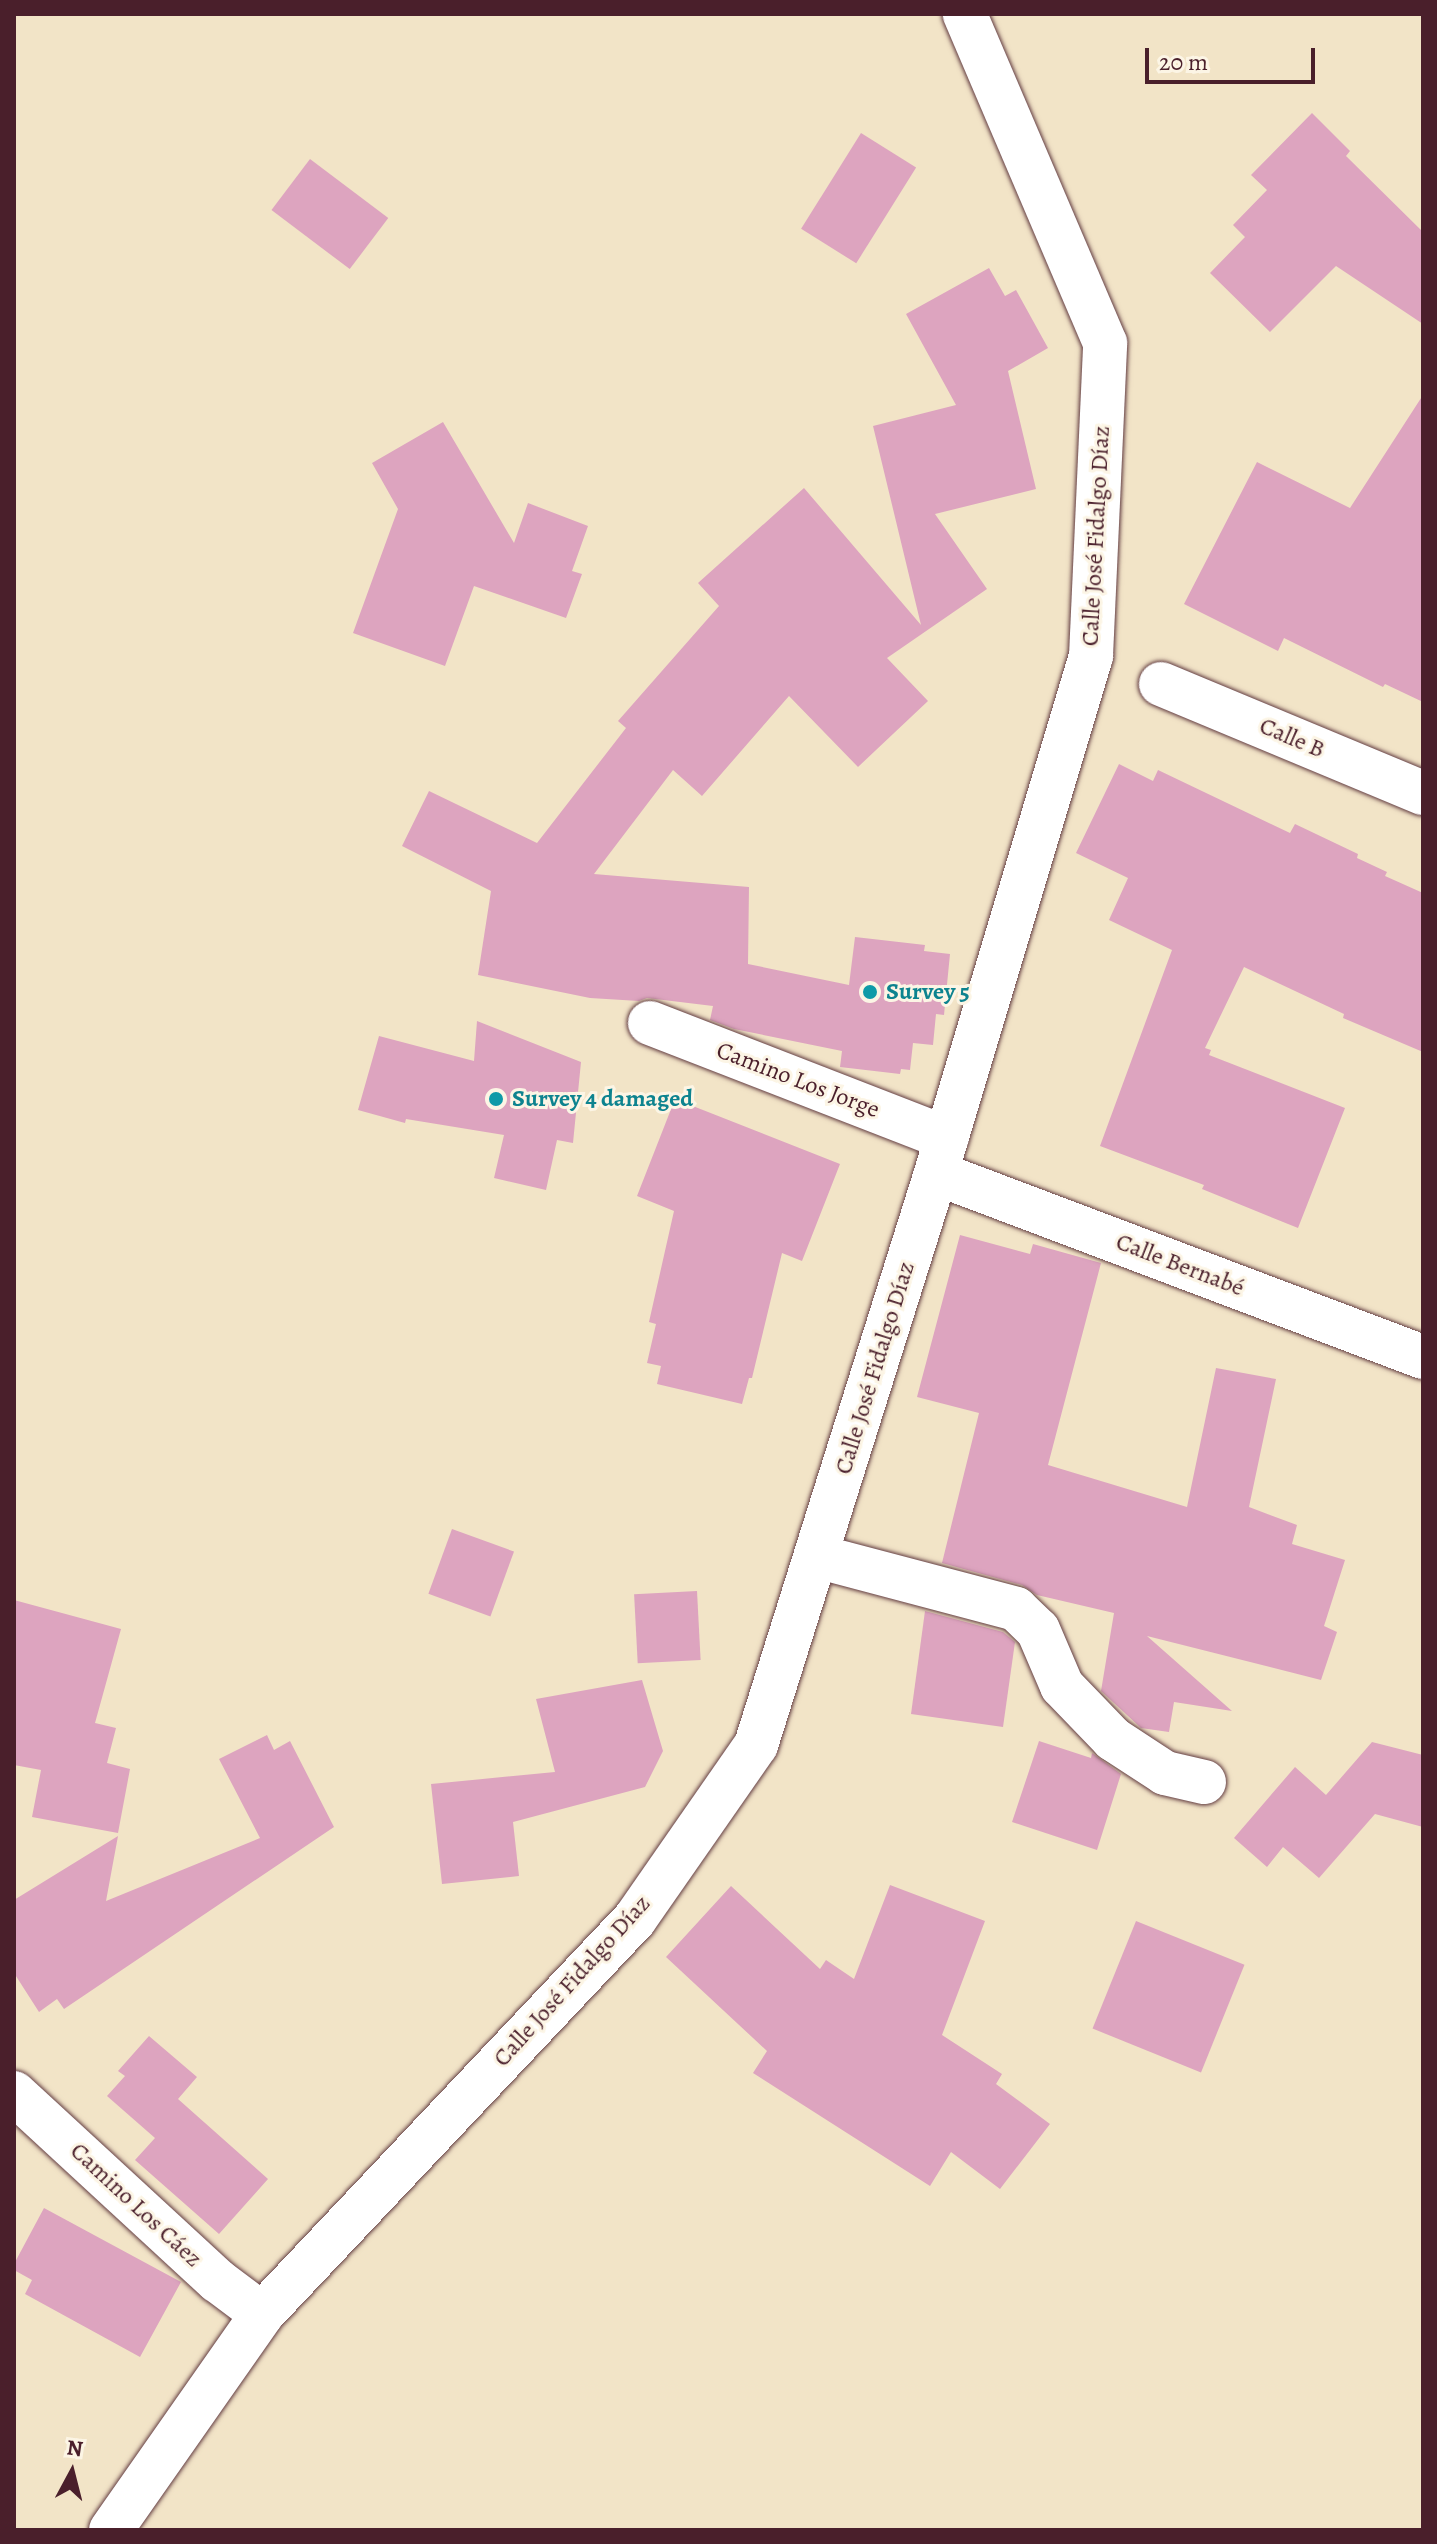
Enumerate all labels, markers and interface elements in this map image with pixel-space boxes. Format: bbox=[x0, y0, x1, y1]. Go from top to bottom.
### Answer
scale bar bbox=[1149, 32, 1319, 82]
text: 20 m bbox=[1159, 46, 1208, 78]
street label: Calle José Fidalgo Díaz bbox=[1076, 425, 1116, 647]
street label: Calle B bbox=[1255, 712, 1329, 764]
place label: Survey 5 bbox=[886, 978, 970, 1006]
marker: Survey 5 bbox=[861, 983, 879, 1001]
street label: Camino Los Jorge bbox=[712, 1036, 884, 1124]
place label: Survey 4 damaged bbox=[512, 1085, 693, 1113]
marker: Survey 4 damaged bbox=[487, 1090, 505, 1108]
street label: Calle Bernabé bbox=[1112, 1227, 1248, 1303]
street label: Calle José Fidalgo Díaz bbox=[829, 1258, 921, 1478]
street label: Calle José Fidalgo Díaz bbox=[488, 1889, 656, 2073]
street label: Camino Los Cáez bbox=[64, 2137, 208, 2273]
north arrow bbox=[32, 2432, 112, 2512]
text: N bbox=[65, 2432, 85, 2464]

